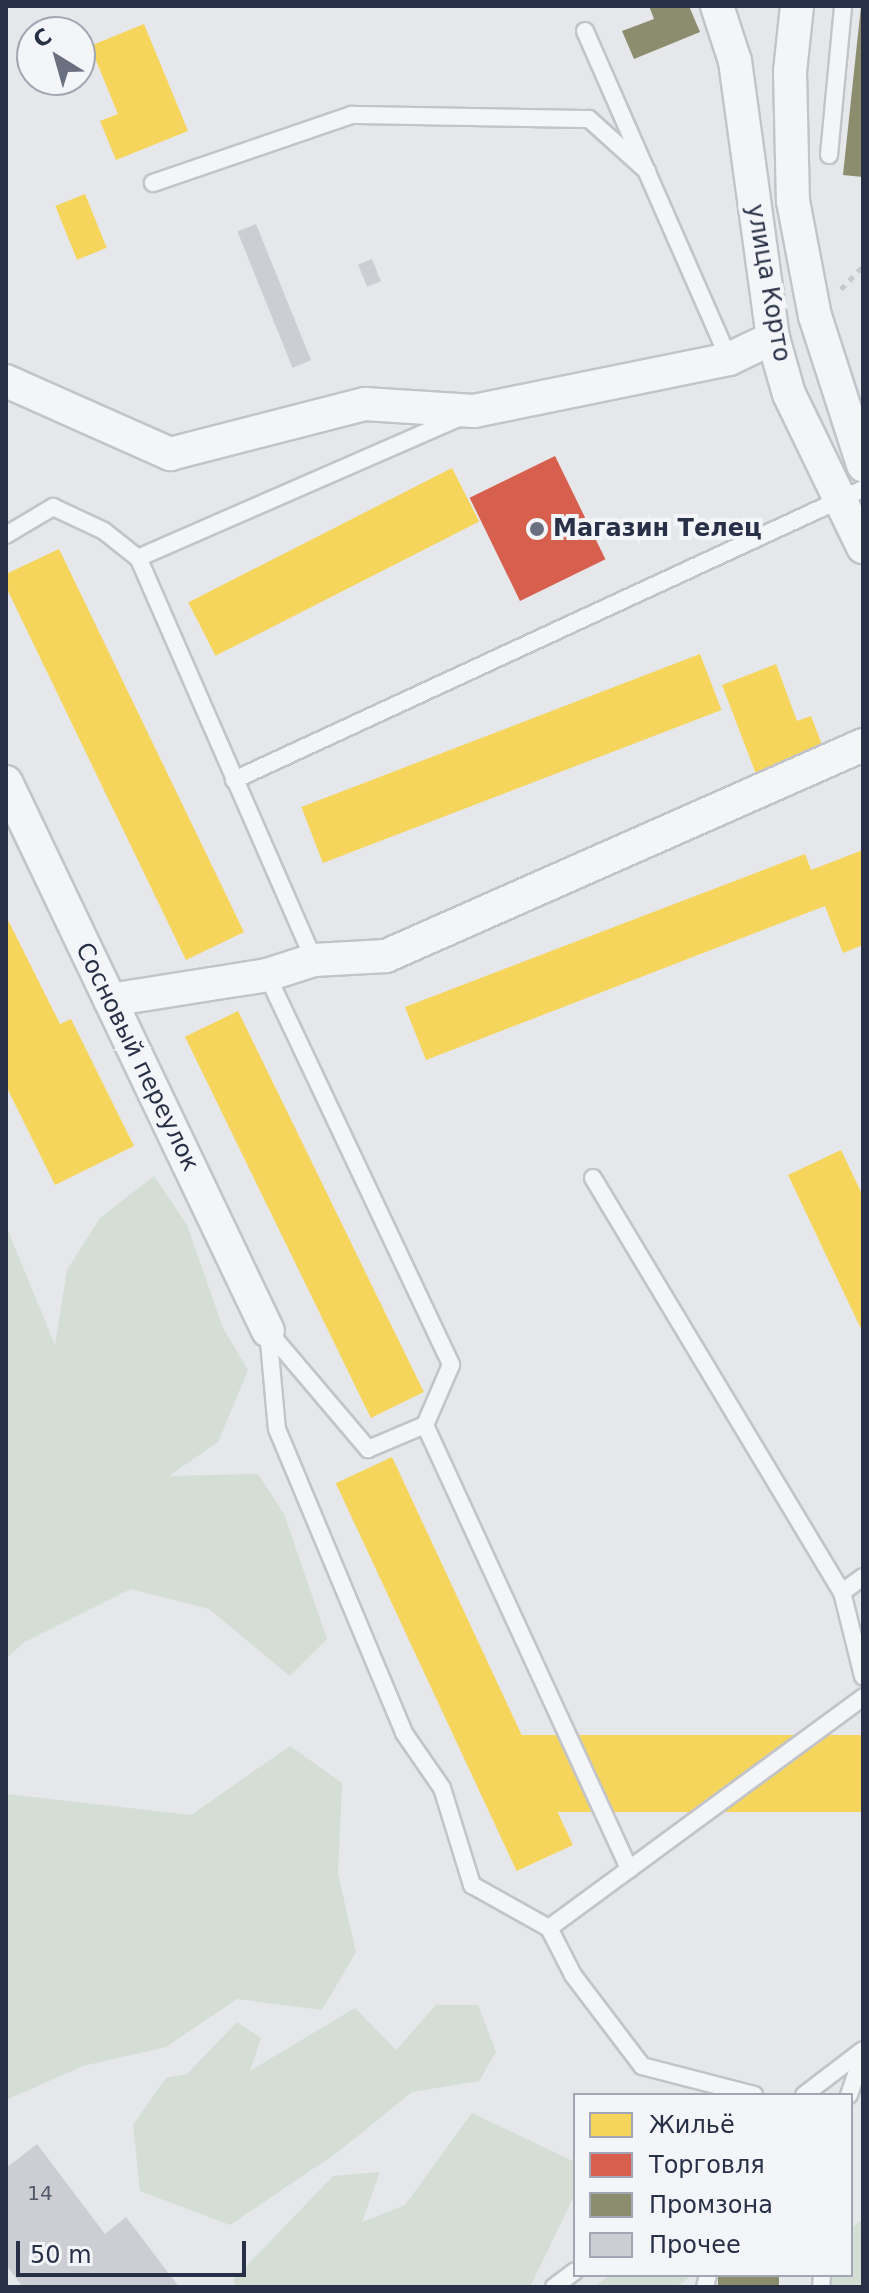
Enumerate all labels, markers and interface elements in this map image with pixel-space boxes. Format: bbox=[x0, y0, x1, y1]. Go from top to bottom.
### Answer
north arrow bbox=[16, 16, 96, 96]
text: С bbox=[28, 23, 56, 53]
street label: улица Корто bbox=[740, 202, 796, 364]
place label: Магазин Телец bbox=[553, 515, 762, 543]
marker: Магазин Телец bbox=[528, 520, 546, 538]
street label: Сосновый переулок bbox=[69, 938, 205, 1176]
legend bbox=[573, 2093, 853, 2277]
text: Жильё bbox=[649, 2111, 735, 2139]
text: Торговля bbox=[649, 2151, 765, 2179]
house number: 14 bbox=[27, 2181, 53, 2205]
text: Промзона bbox=[649, 2191, 773, 2219]
scale bar bbox=[20, 2225, 250, 2275]
text: Прочее bbox=[649, 2231, 741, 2259]
text: 50 m bbox=[30, 2241, 92, 2269]

